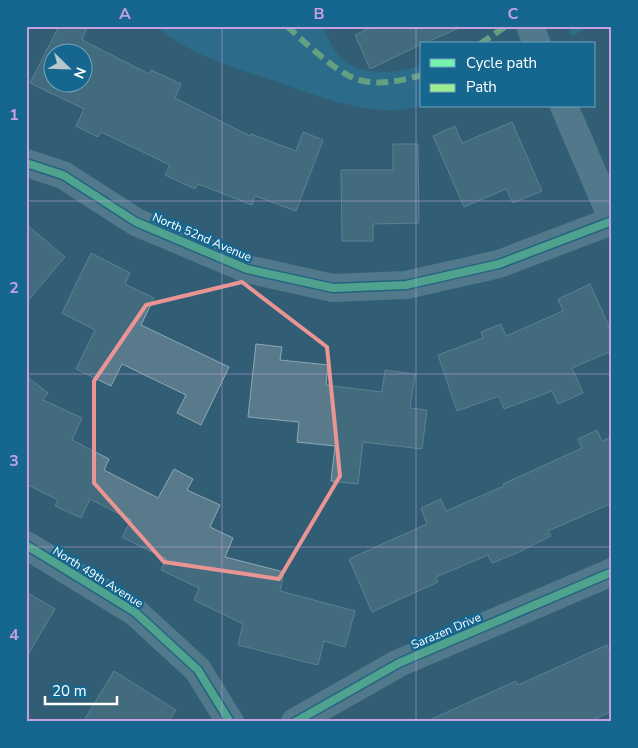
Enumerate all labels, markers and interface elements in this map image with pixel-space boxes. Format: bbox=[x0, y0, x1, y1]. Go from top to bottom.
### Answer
text: A bbox=[119, 3, 131, 25]
text: B bbox=[313, 3, 325, 25]
text: C bbox=[508, 3, 519, 25]
north arrow bbox=[42, 42, 92, 92]
legend bbox=[420, 42, 596, 108]
text: Cycle path bbox=[466, 53, 537, 73]
text: N bbox=[69, 64, 90, 81]
text: Path bbox=[466, 77, 497, 97]
text: 1 bbox=[9, 104, 19, 126]
street label: North 52nd Avenue bbox=[150, 209, 254, 265]
text: 2 bbox=[9, 277, 19, 299]
text: 3 bbox=[9, 450, 19, 472]
street label: North 49th Avenue bbox=[50, 543, 146, 611]
street label: Sarazen Drive bbox=[409, 609, 483, 653]
text: 4 bbox=[9, 624, 19, 646]
scale bar bbox=[45, 673, 118, 705]
text: 20 m bbox=[52, 681, 87, 701]

